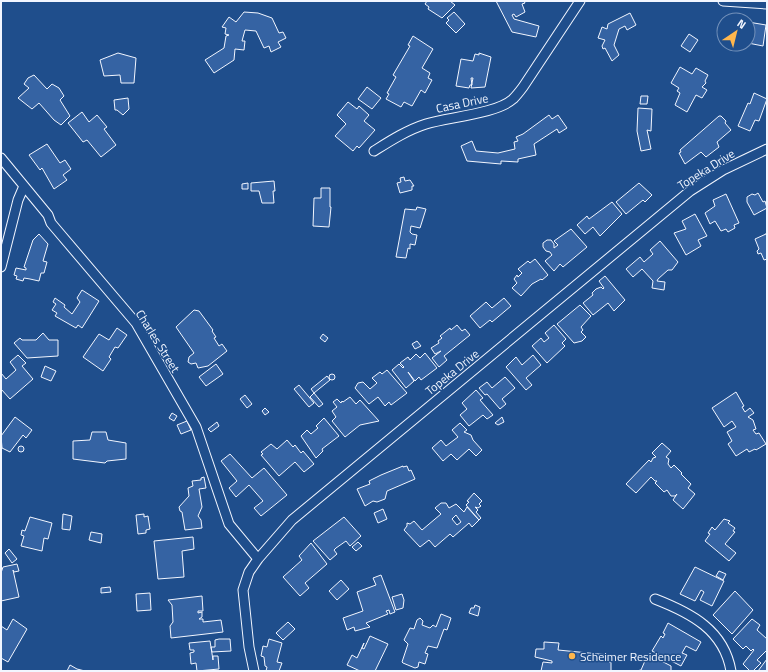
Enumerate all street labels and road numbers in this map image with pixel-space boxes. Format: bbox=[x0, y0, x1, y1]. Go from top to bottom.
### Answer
street label: Casa Drive bbox=[434, 88, 490, 118]
street label: Topeka Drive bbox=[674, 144, 738, 194]
street label: Charles Street bbox=[131, 306, 185, 377]
street label: Topeka Drive bbox=[421, 344, 483, 400]

